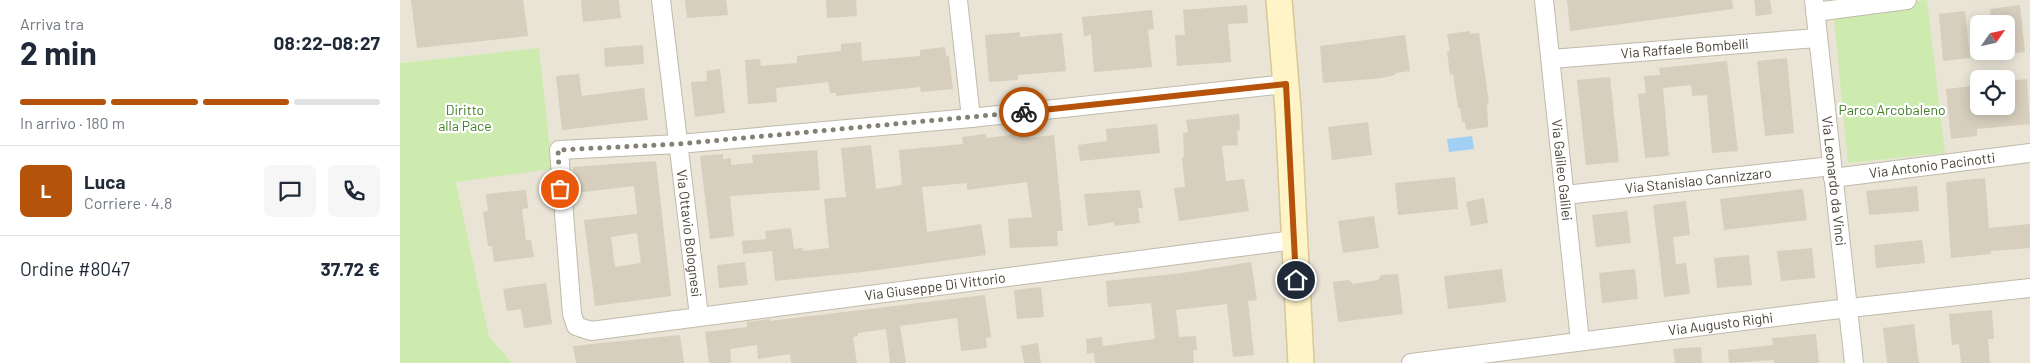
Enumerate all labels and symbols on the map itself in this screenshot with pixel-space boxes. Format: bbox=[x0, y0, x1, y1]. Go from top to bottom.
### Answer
north arrow bbox=[1970, 15, 2015, 60]
street label: Via Raffaele Bombelli bbox=[1620, 34, 1749, 61]
courier bbox=[999, 87, 1049, 137]
park label: Diritto alla Pace bbox=[438, 101, 492, 134]
park label: Parco Arcobaleno bbox=[1838, 101, 1946, 118]
street label: Via Leonardo da Vinci bbox=[1819, 115, 1850, 247]
street label: Via Galileo Galilei bbox=[1549, 118, 1576, 222]
street label: Via Antonio Pacinotti bbox=[1868, 148, 1996, 181]
street label: Via Stanislao Cannizzaro bbox=[1624, 164, 1772, 196]
pin bbox=[539, 168, 581, 210]
street label: Via Ottavio Bolognesi bbox=[673, 169, 706, 298]
pin bbox=[1275, 259, 1317, 301]
street label: Via Giuseppe Di Vittorio bbox=[863, 268, 1007, 304]
street label: Via Augusto Righi bbox=[1667, 308, 1774, 338]

